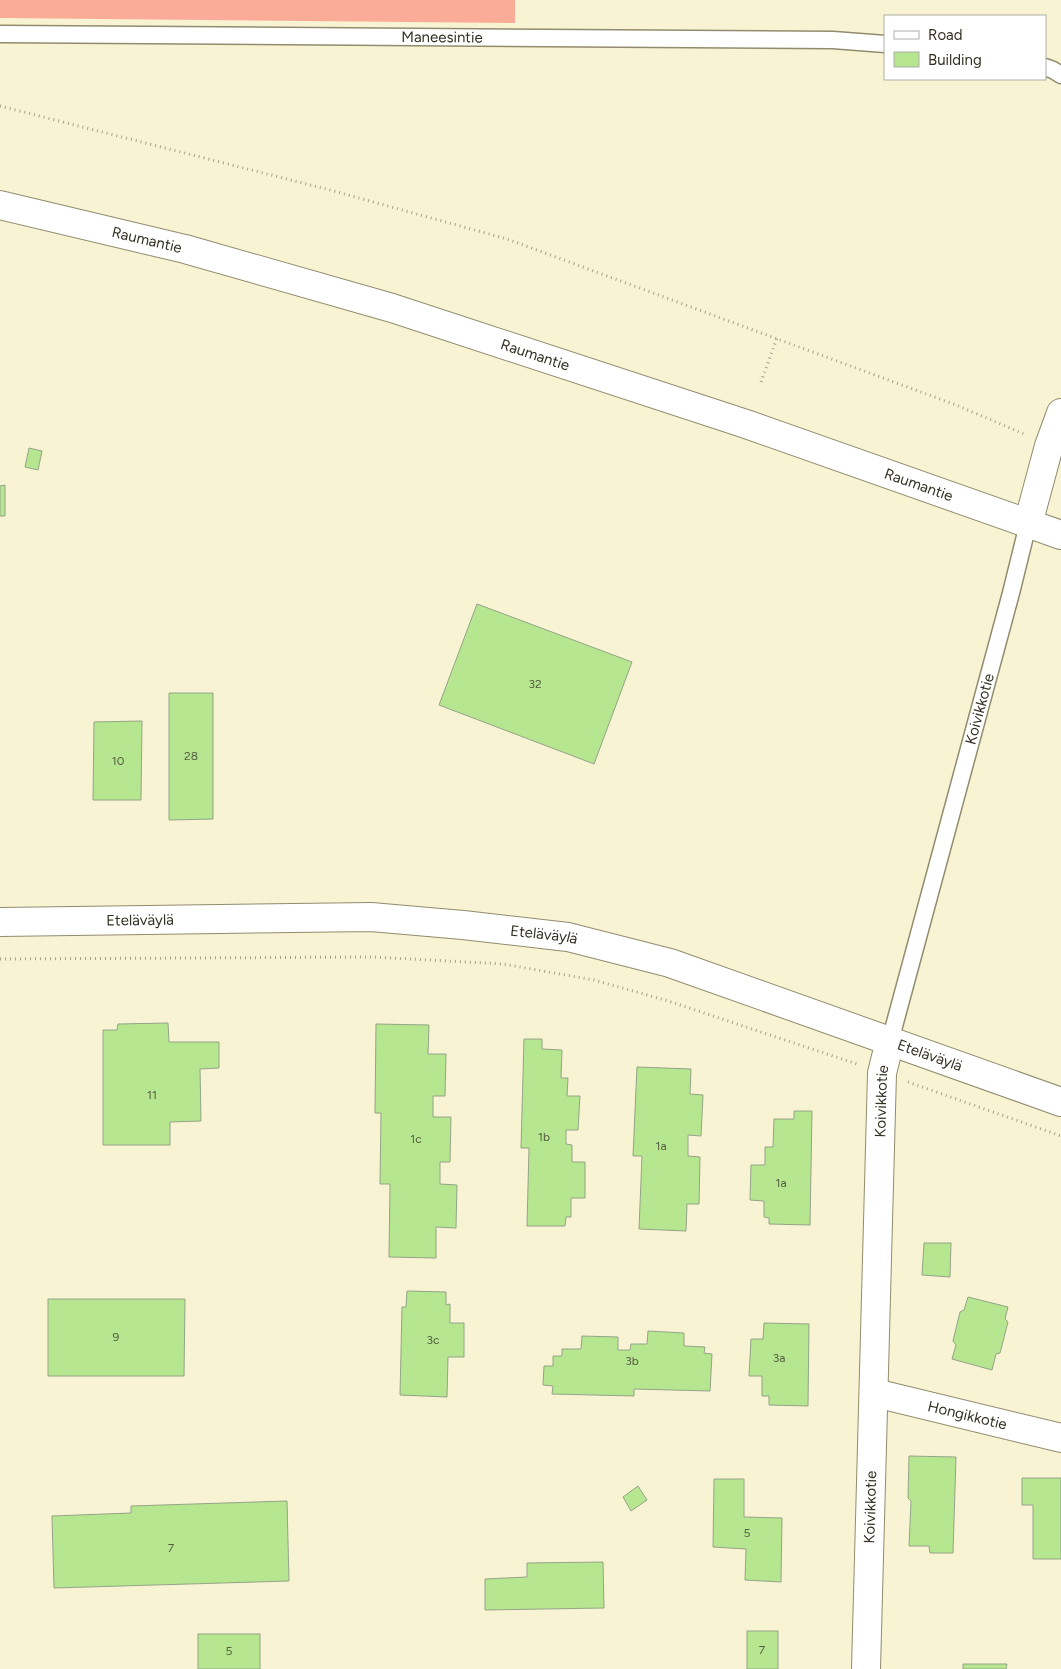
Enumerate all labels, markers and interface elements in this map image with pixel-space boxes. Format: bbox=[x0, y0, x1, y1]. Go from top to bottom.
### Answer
legend bbox=[884, 15, 1046, 80]
text: Road bbox=[928, 26, 963, 44]
street label: Maneesintie bbox=[401, 28, 483, 46]
text: Building bbox=[928, 51, 982, 69]
street label: Raumantie bbox=[110, 223, 184, 257]
street label: Raumantie bbox=[498, 335, 572, 375]
street label: Raumantie bbox=[882, 464, 955, 505]
street label: Koivikkotie bbox=[961, 671, 998, 746]
house number: 32 bbox=[528, 677, 542, 691]
house number: 28 bbox=[184, 749, 198, 763]
house number: 10 bbox=[112, 754, 125, 768]
street label: Eteläväylä bbox=[106, 911, 174, 930]
street label: Eteläväylä bbox=[509, 921, 580, 948]
street label: Eteläväylä bbox=[895, 1036, 965, 1075]
street label: Koivikkotie bbox=[871, 1063, 893, 1138]
house number: 11 bbox=[147, 1088, 157, 1102]
house number: 1b bbox=[538, 1130, 550, 1144]
house number: 1c bbox=[410, 1132, 422, 1146]
house number: 1a bbox=[655, 1139, 667, 1153]
house number: 1a bbox=[775, 1176, 787, 1190]
house number: 9 bbox=[113, 1330, 120, 1344]
house number: 3c bbox=[426, 1333, 440, 1347]
house number: 3a bbox=[773, 1351, 785, 1365]
house number: 3b bbox=[625, 1354, 639, 1368]
street label: Hongikkotie bbox=[926, 1397, 1009, 1434]
street label: Koivikkotie bbox=[860, 1470, 880, 1544]
house number: 5 bbox=[744, 1526, 751, 1540]
house number: 7 bbox=[168, 1541, 175, 1555]
house number: 7 bbox=[759, 1643, 766, 1657]
house number: 5 bbox=[226, 1644, 233, 1658]

